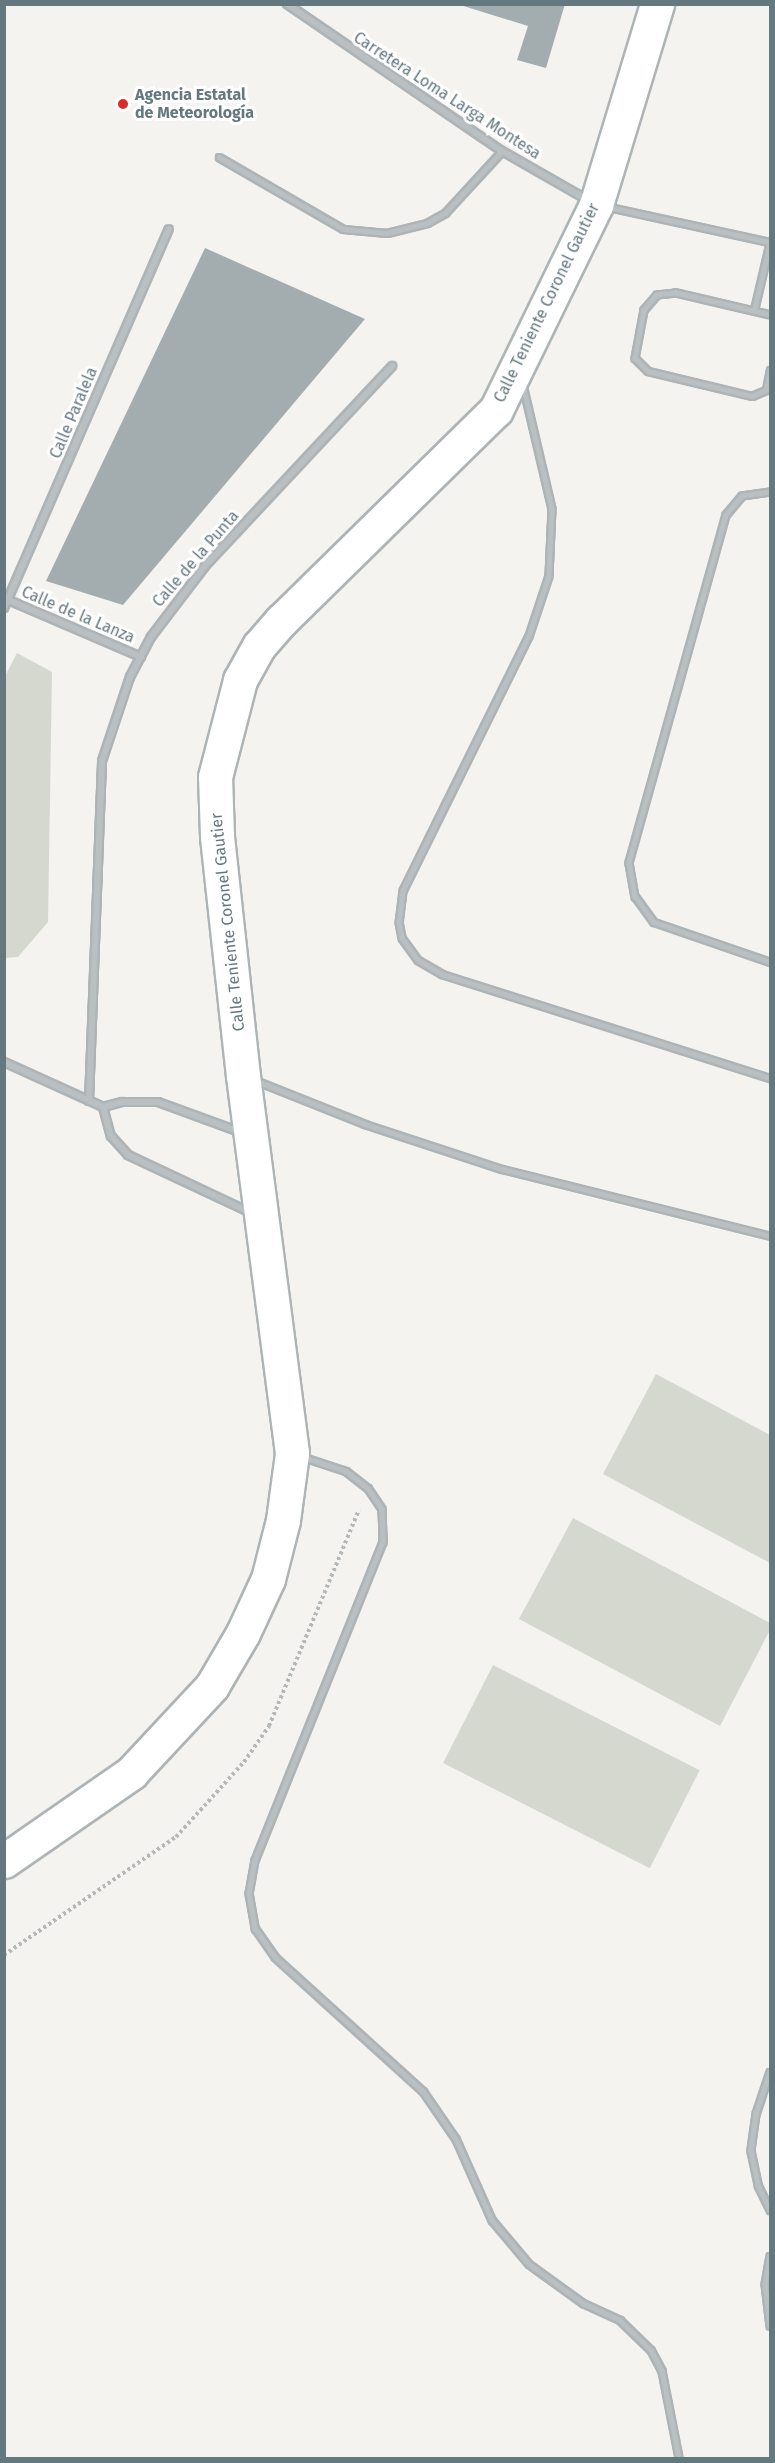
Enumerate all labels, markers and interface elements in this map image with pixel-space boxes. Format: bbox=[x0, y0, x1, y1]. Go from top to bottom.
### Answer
street label: Carretera Loma Larga Montesa bbox=[350, 28, 544, 164]
place label: Agencia Estatal de Meteorología bbox=[135, 85, 254, 123]
marker: Agencia Estatal de Meteorología bbox=[116, 97, 130, 111]
street label: Calle Teniente Coronel Gautier bbox=[490, 200, 604, 406]
street label: Calle Paralela bbox=[46, 364, 102, 462]
street label: Calle de la Punta bbox=[149, 507, 243, 611]
street label: Calle de la Lanza bbox=[19, 583, 137, 647]
street label: Calle Teniente Coronel Gautier bbox=[207, 812, 249, 1032]

